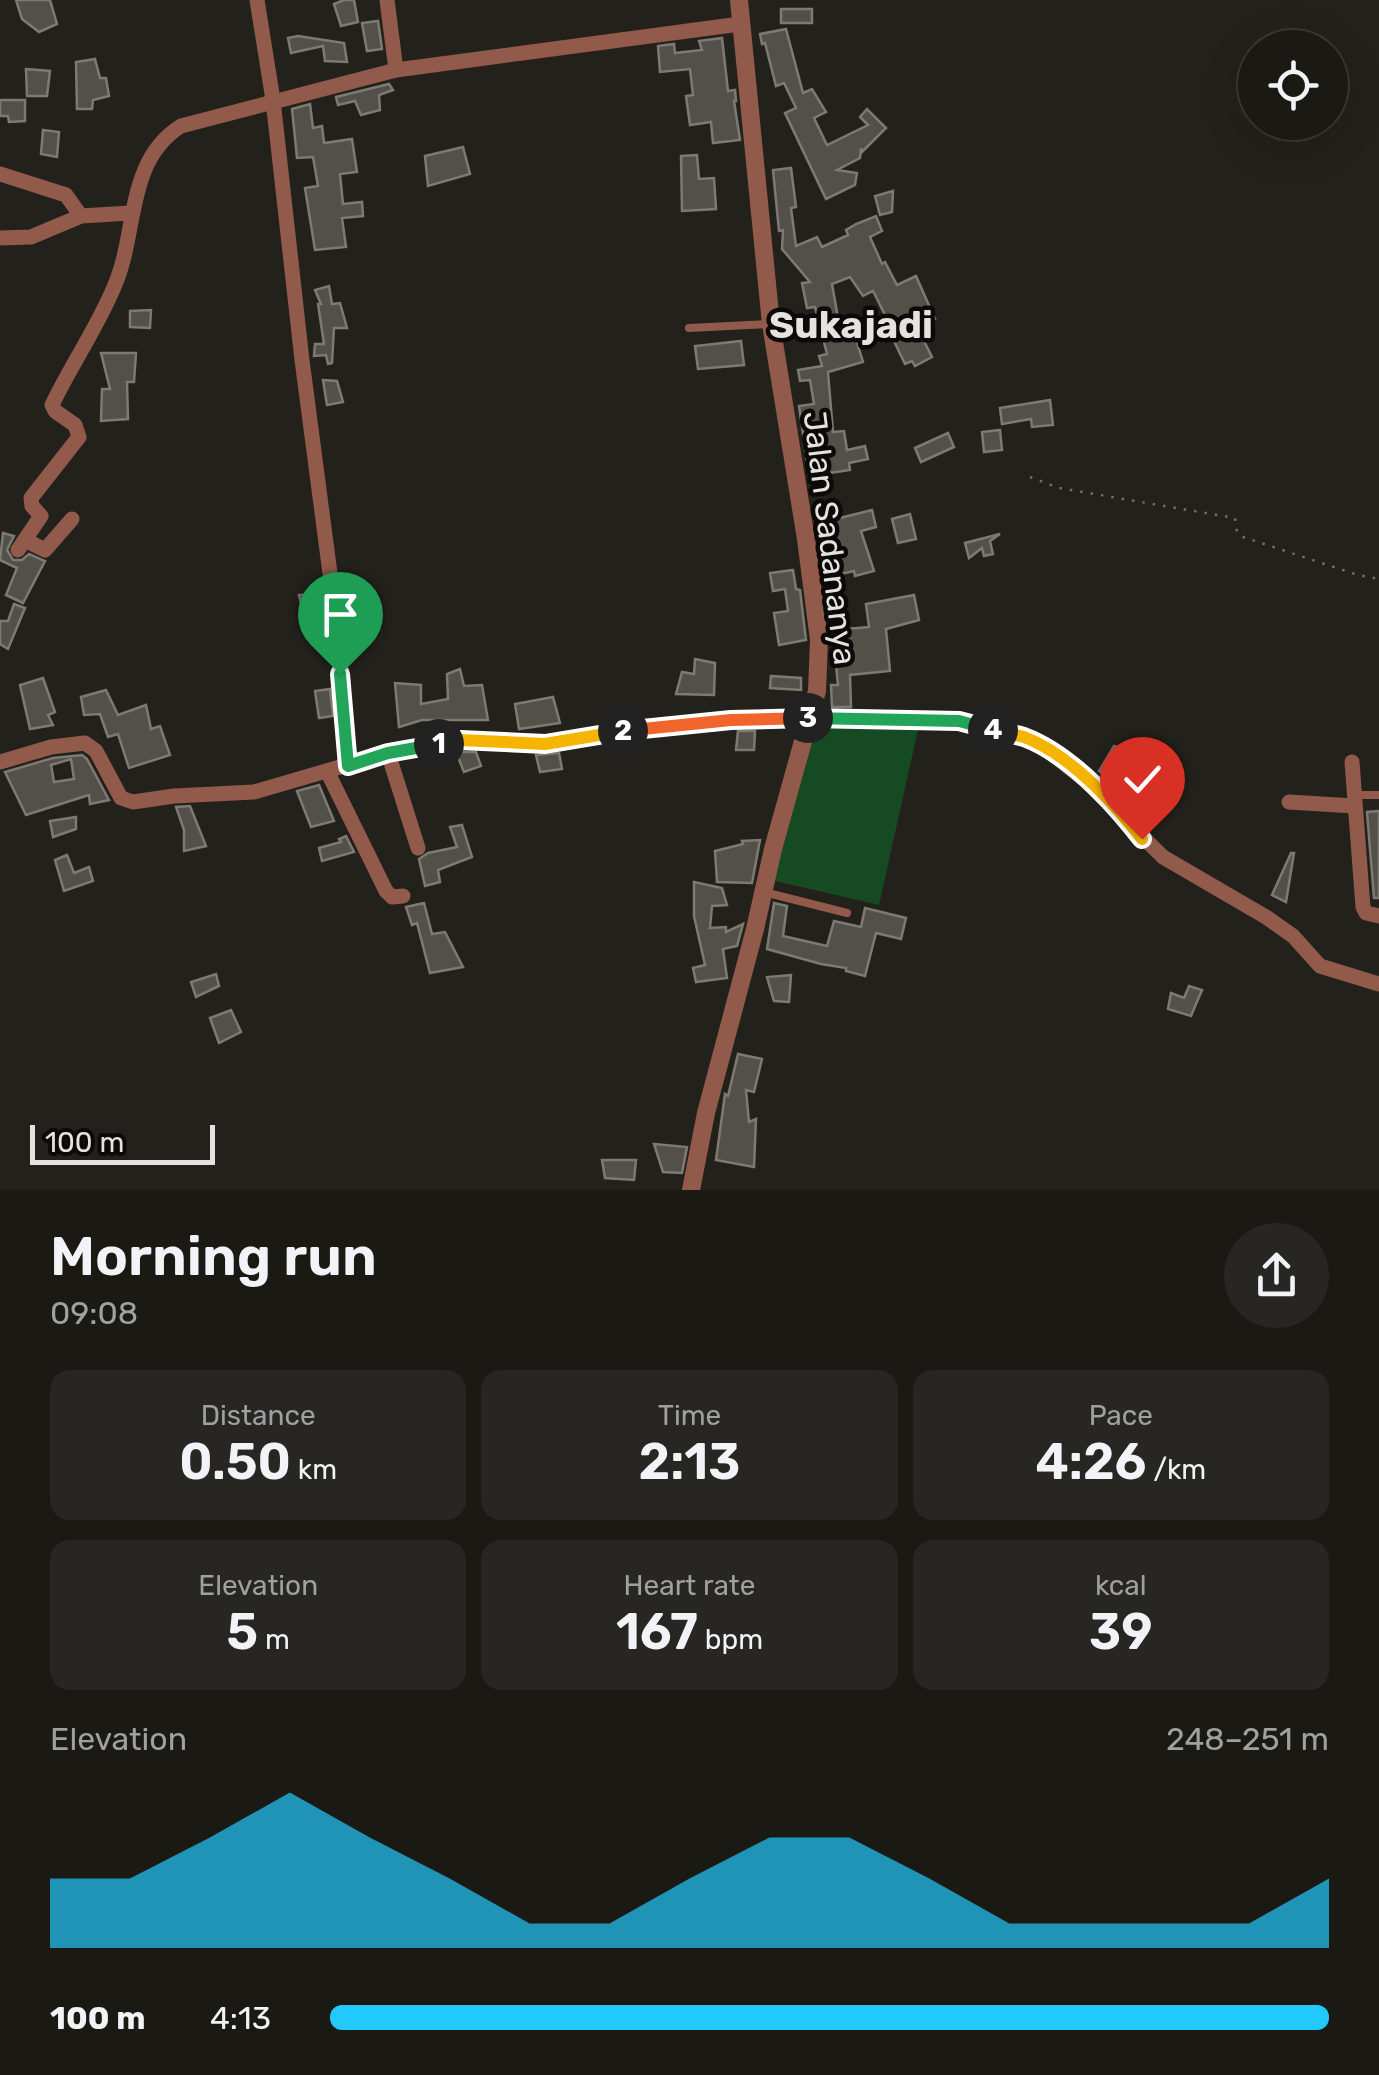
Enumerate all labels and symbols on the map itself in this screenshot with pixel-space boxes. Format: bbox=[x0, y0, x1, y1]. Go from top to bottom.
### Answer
district label: Sukajadi bbox=[769, 302, 933, 348]
street label: Jalan Sadananya bbox=[796, 409, 864, 667]
pin bbox=[298, 572, 383, 675]
pin: 3 bbox=[783, 693, 833, 743]
pin: 4 bbox=[968, 705, 1018, 755]
pin: 2 bbox=[598, 706, 648, 756]
pin: 1 bbox=[414, 719, 464, 769]
pin bbox=[1100, 737, 1185, 840]
scale bar bbox=[30, 1120, 215, 1164]

